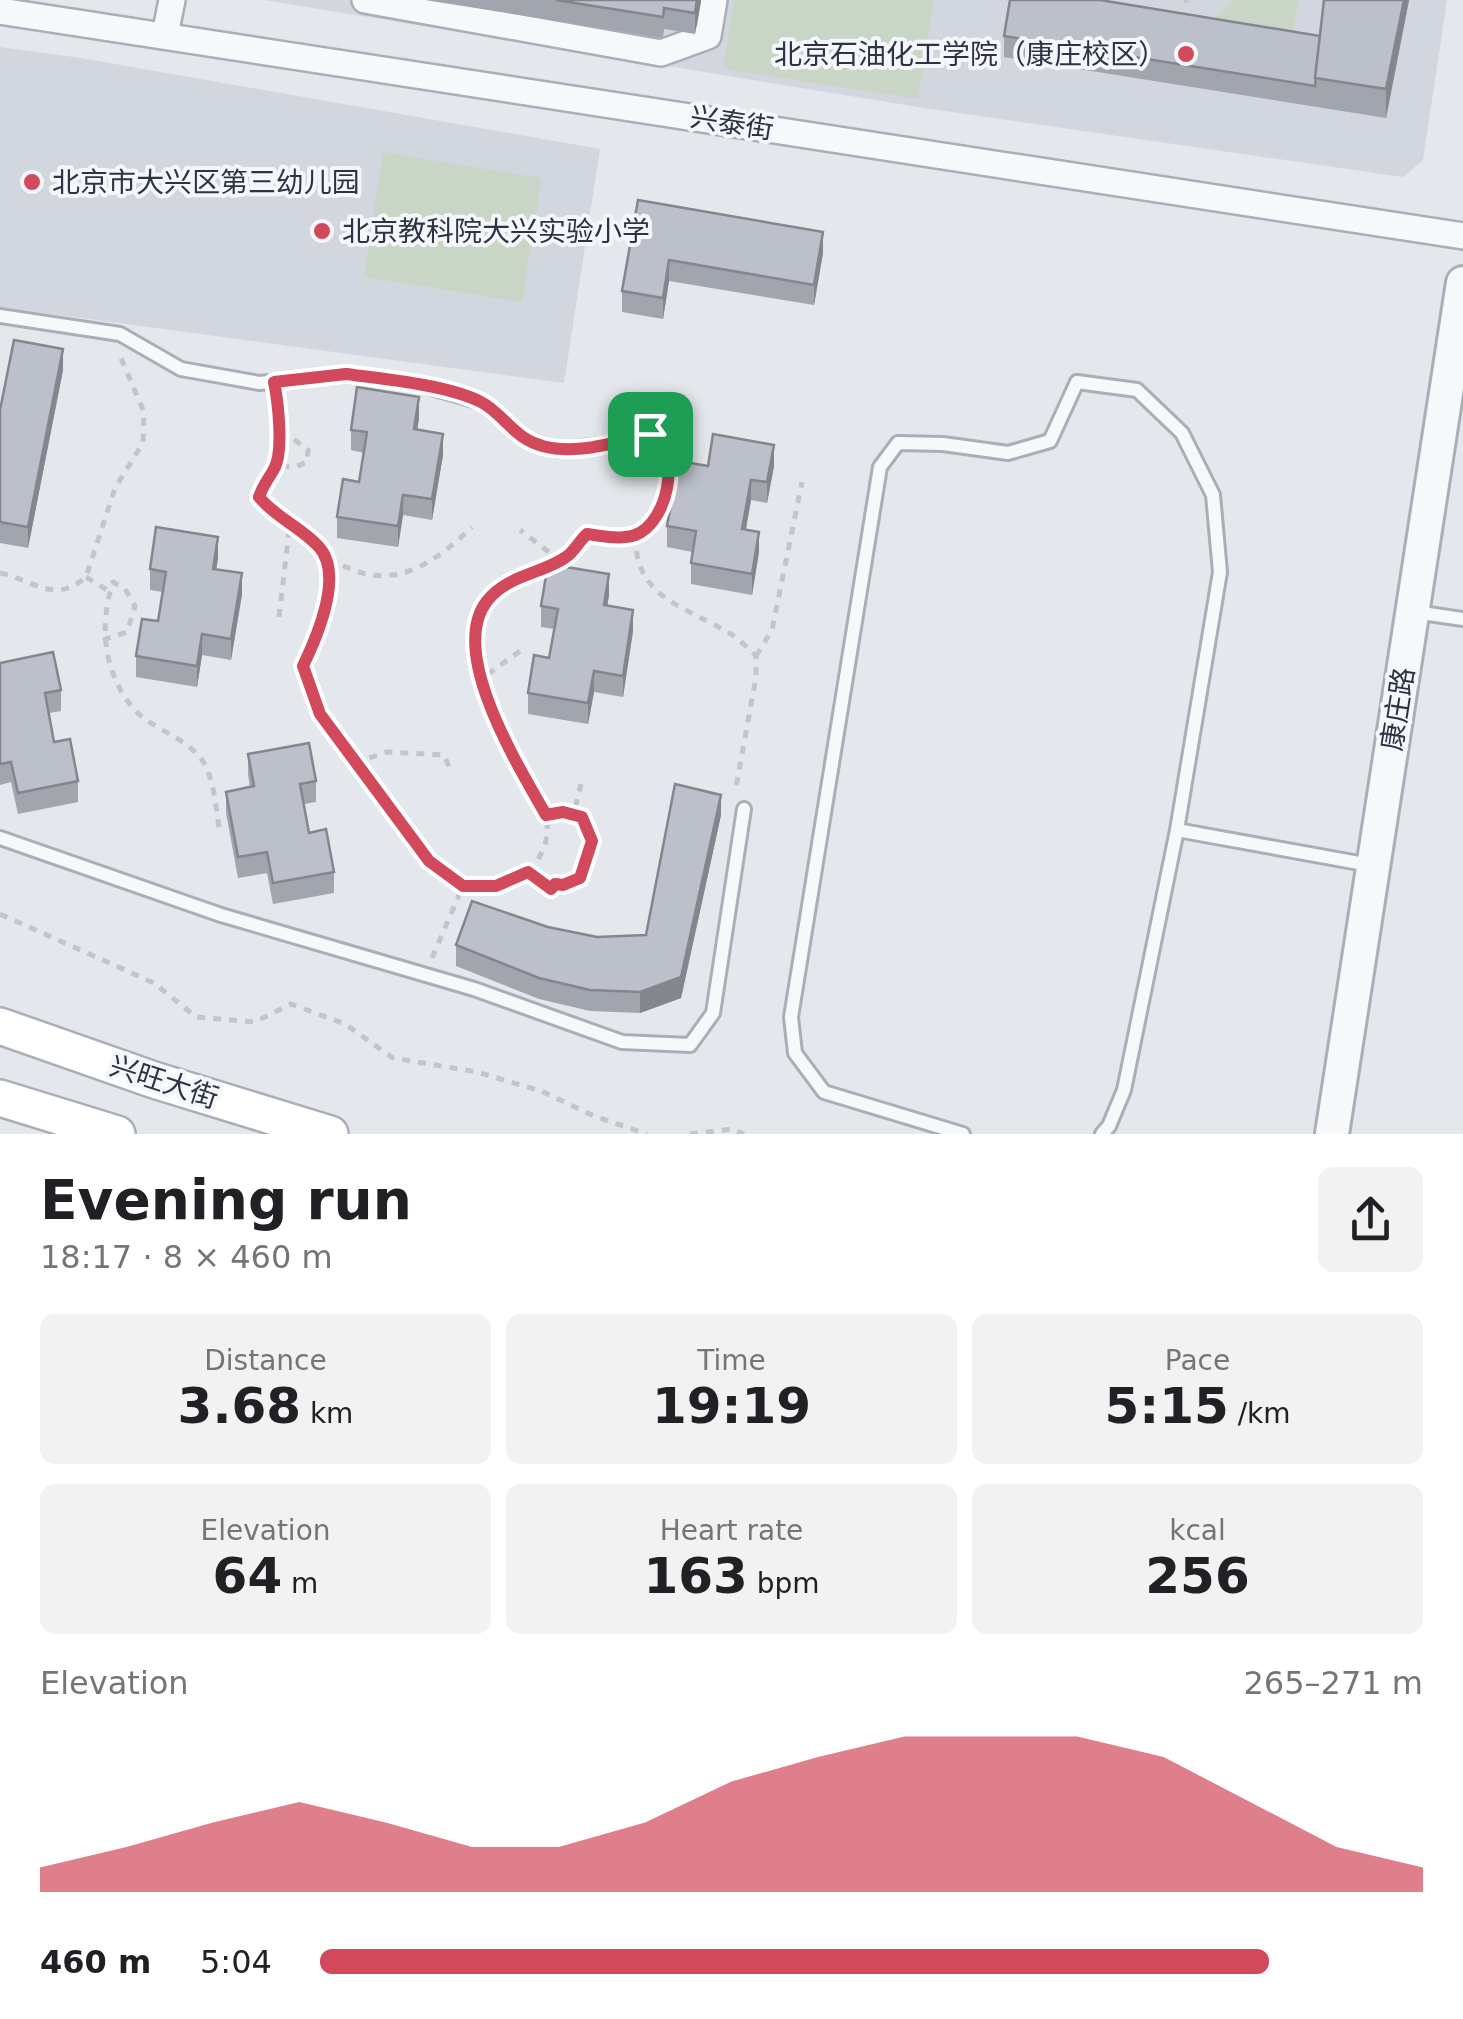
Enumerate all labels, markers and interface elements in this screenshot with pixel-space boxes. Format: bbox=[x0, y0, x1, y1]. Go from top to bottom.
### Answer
place label: 北京石油化工学院（康庄校区） bbox=[774, 38, 1166, 71]
marker: 北京石油化工学院（康庄校区） bbox=[1175, 43, 1197, 65]
street label: 兴泰街 bbox=[688, 100, 776, 146]
place label: 北京市大兴区第三幼儿园 bbox=[52, 166, 360, 199]
marker: 北京市大兴区第三幼儿园 bbox=[21, 171, 43, 193]
place label: 北京教科院大兴实验小学 bbox=[342, 215, 650, 248]
marker: 北京教科院大兴实验小学 bbox=[311, 220, 333, 242]
pin bbox=[608, 392, 693, 477]
icon: arrive bbox=[623, 407, 678, 462]
street label: 康庄路 bbox=[1375, 665, 1421, 753]
street label: 兴旺大街 bbox=[106, 1049, 222, 1115]
button: share bbox=[1318, 1167, 1423, 1272]
text: Evening run bbox=[40, 1168, 412, 1232]
text: 18:17 · 8 × 460 m bbox=[40, 1238, 333, 1276]
text: Distance bbox=[204, 1344, 327, 1377]
text: Time bbox=[697, 1344, 766, 1377]
text: Pace bbox=[1165, 1344, 1230, 1377]
text: 3.68 bbox=[178, 1377, 301, 1435]
text: 19:19 bbox=[652, 1377, 811, 1435]
text: 5:15 bbox=[1104, 1377, 1229, 1435]
text: km bbox=[301, 1397, 353, 1430]
text: /km bbox=[1229, 1397, 1291, 1430]
text: Elevation bbox=[200, 1514, 331, 1547]
text: Heart rate bbox=[660, 1514, 803, 1547]
text: kcal bbox=[1169, 1514, 1226, 1547]
text: 64 bbox=[213, 1547, 282, 1605]
text: 163 bbox=[643, 1547, 748, 1605]
text: 256 bbox=[1145, 1547, 1250, 1605]
text: m bbox=[282, 1567, 318, 1600]
text: bpm bbox=[748, 1567, 820, 1600]
text: Elevation bbox=[40, 1664, 189, 1702]
text: 265–271 m bbox=[1244, 1664, 1423, 1702]
text: 460 m bbox=[40, 1943, 151, 1981]
text: 5:04 bbox=[200, 1943, 272, 1981]

